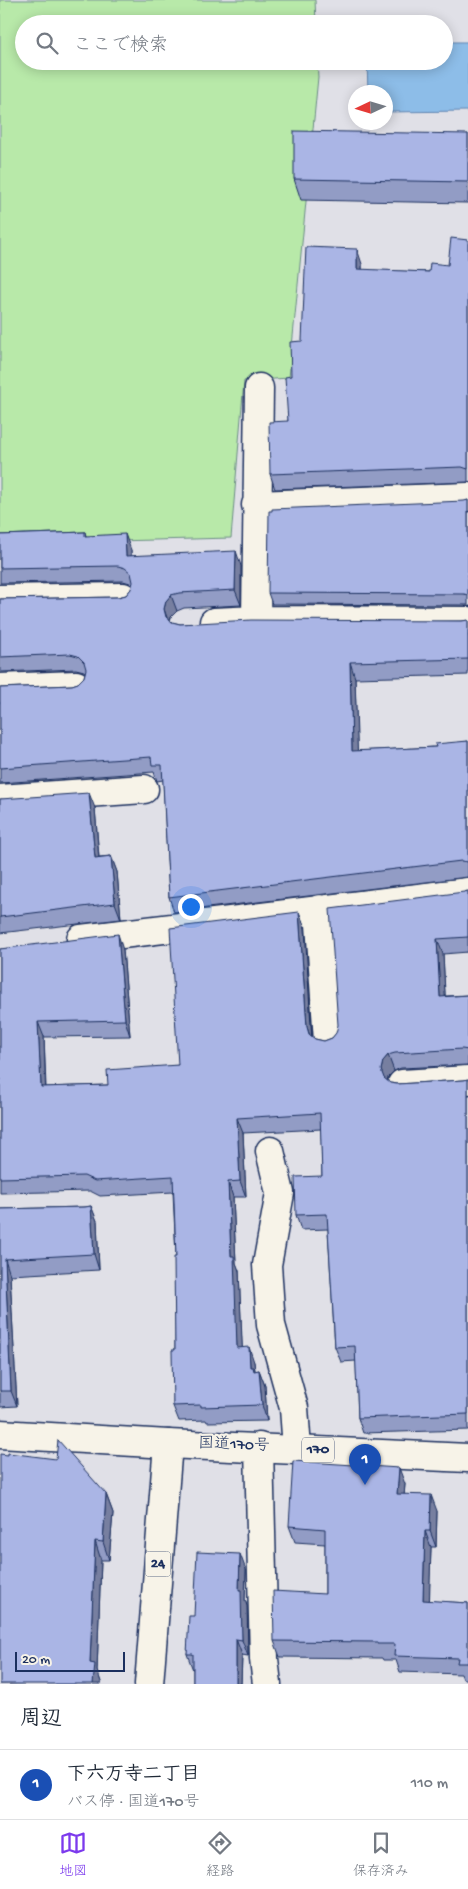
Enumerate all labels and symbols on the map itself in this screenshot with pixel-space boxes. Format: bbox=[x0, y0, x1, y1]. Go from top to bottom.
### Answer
north arrow bbox=[348, 85, 393, 130]
your location bbox=[178, 894, 204, 920]
street label: 国道170号 bbox=[198, 1434, 270, 1457]
road number: 170 bbox=[302, 1438, 334, 1462]
pin: 1 bbox=[349, 1444, 381, 1485]
road number: 24 bbox=[146, 1552, 170, 1576]
scale bar bbox=[15, 1649, 125, 1672]

